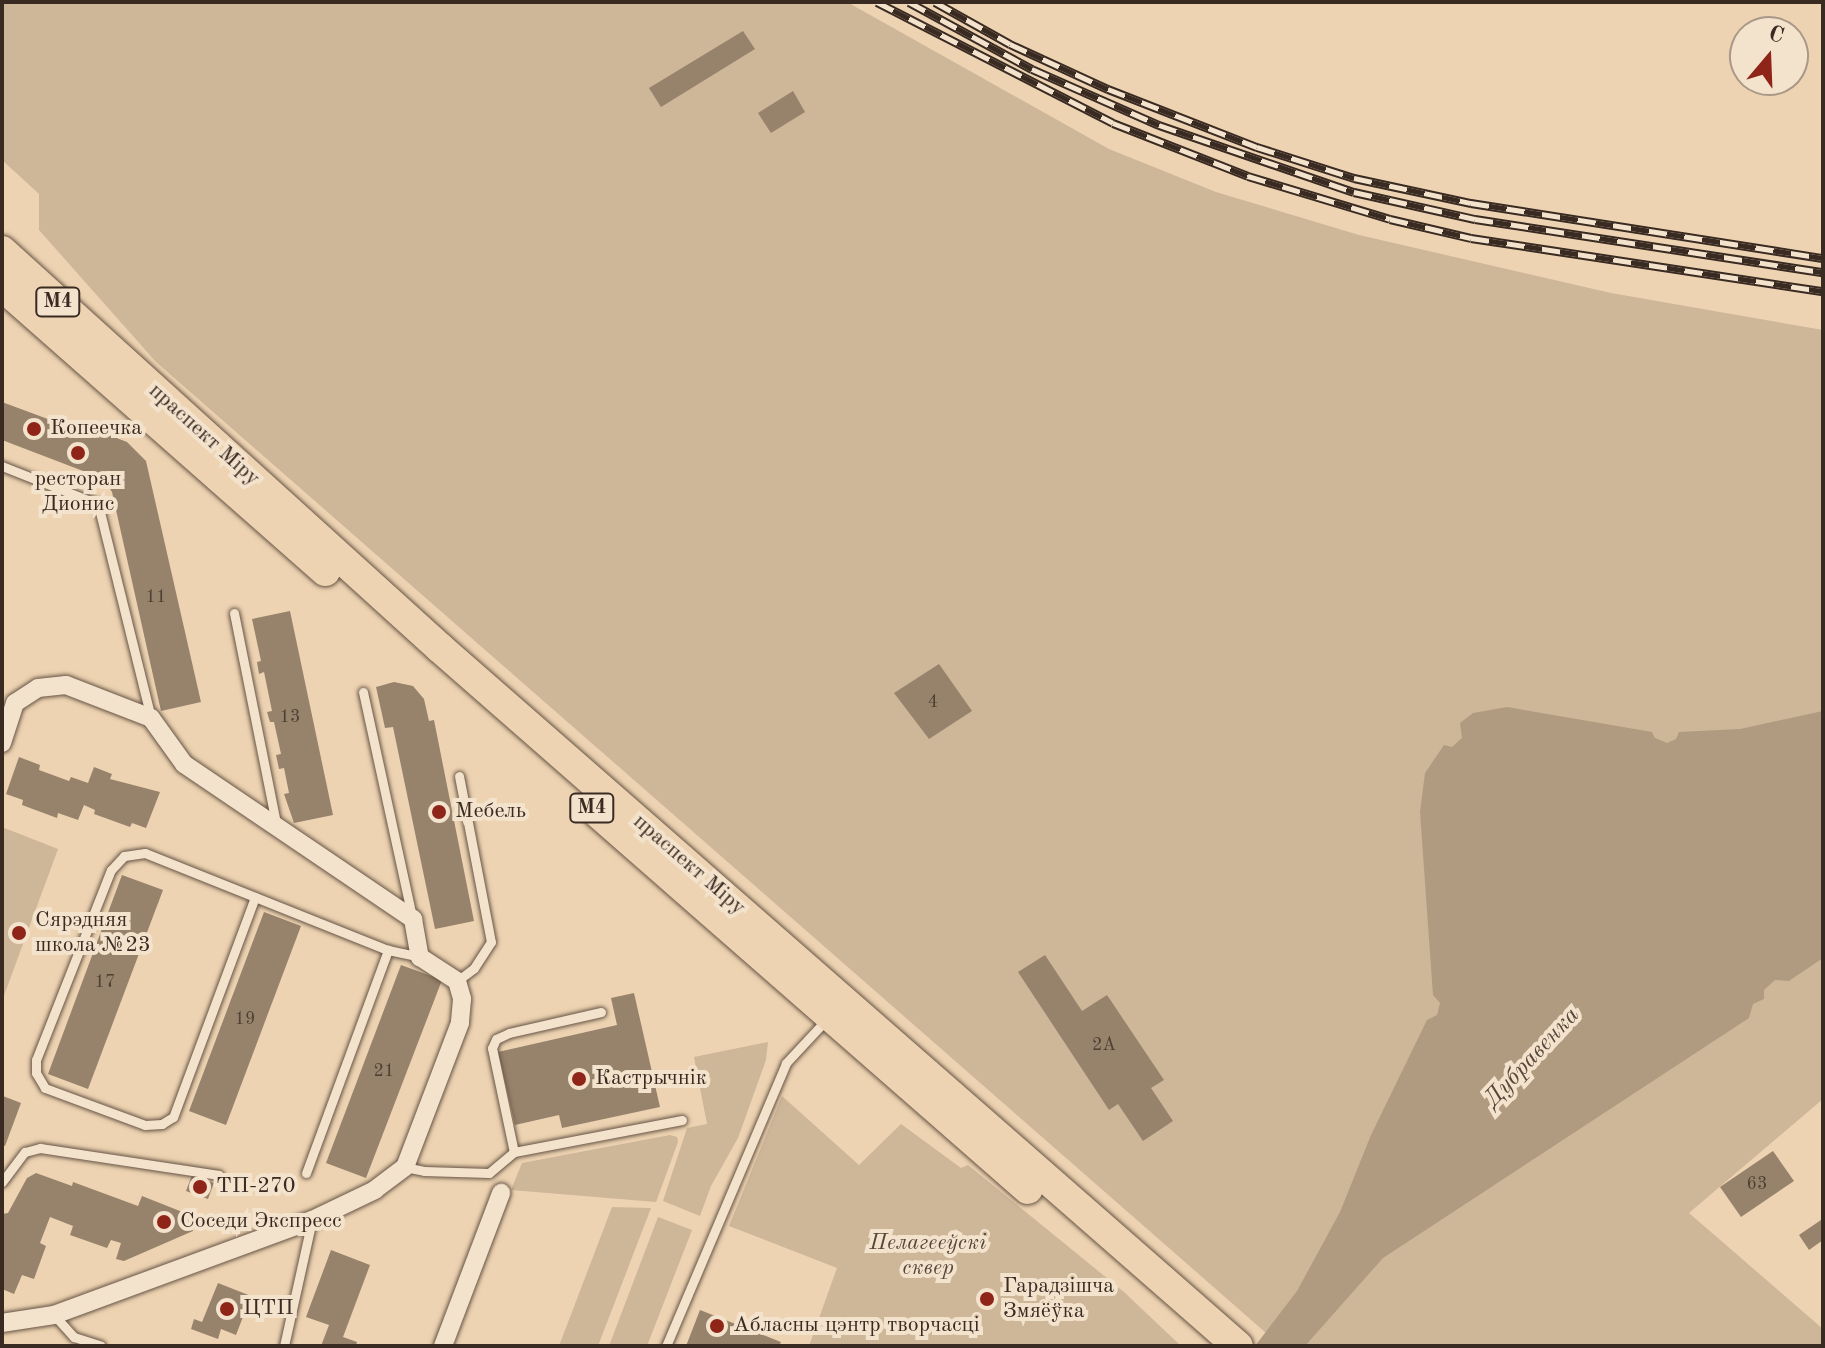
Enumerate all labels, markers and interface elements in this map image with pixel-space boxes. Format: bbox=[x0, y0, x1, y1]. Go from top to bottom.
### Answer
north arrow bbox=[1729, 16, 1809, 96]
text: С bbox=[1766, 22, 1787, 48]
road number: М4 bbox=[34, 286, 82, 318]
street label: праспект Міру bbox=[143, 378, 265, 492]
place label: Копеечка bbox=[50, 416, 142, 442]
marker: Копеечка bbox=[25, 420, 43, 438]
marker: ресторан Дионис bbox=[69, 444, 87, 462]
place label: ресторан Дионис bbox=[35, 466, 121, 518]
house number: 11 bbox=[146, 586, 166, 608]
house number: 4 bbox=[928, 691, 938, 713]
house number: 13 bbox=[280, 706, 300, 728]
road number: М4 bbox=[568, 792, 616, 824]
place label: Мебель bbox=[455, 799, 526, 825]
marker: Мебель bbox=[430, 803, 448, 821]
street label: праспект Міру bbox=[627, 809, 751, 921]
place label: Сярэдняя школа №23 bbox=[35, 907, 151, 958]
marker: Сярэдняя школа №23 bbox=[10, 924, 28, 942]
house number: 17 bbox=[95, 971, 115, 993]
water label: Дубравенка bbox=[1479, 1002, 1587, 1114]
house number: 19 bbox=[235, 1008, 255, 1030]
house number: 2А bbox=[1092, 1034, 1116, 1056]
house number: 21 bbox=[374, 1060, 394, 1082]
place label: Кастрычнік bbox=[595, 1066, 707, 1092]
marker: Кастрычнік bbox=[570, 1070, 588, 1088]
house number: 63 bbox=[1747, 1173, 1767, 1195]
place label: ТП-270 bbox=[216, 1174, 295, 1200]
marker: ТП-270 bbox=[191, 1178, 209, 1196]
place label: Соседи Экспресс bbox=[180, 1209, 342, 1235]
marker: Соседи Экспресс bbox=[155, 1213, 173, 1231]
park label: Пелагееўскі сквер bbox=[870, 1230, 986, 1282]
place label: Гарадзішча Змяёўка bbox=[1003, 1273, 1114, 1324]
marker: Гарадзішча Змяёўка bbox=[978, 1290, 996, 1308]
place label: ЦТП bbox=[243, 1296, 294, 1322]
marker: ЦТП bbox=[218, 1300, 236, 1318]
place label: Абласны цэнтр творчасці bbox=[733, 1313, 980, 1339]
marker: Абласны цэнтр творчасці bbox=[708, 1317, 726, 1335]

